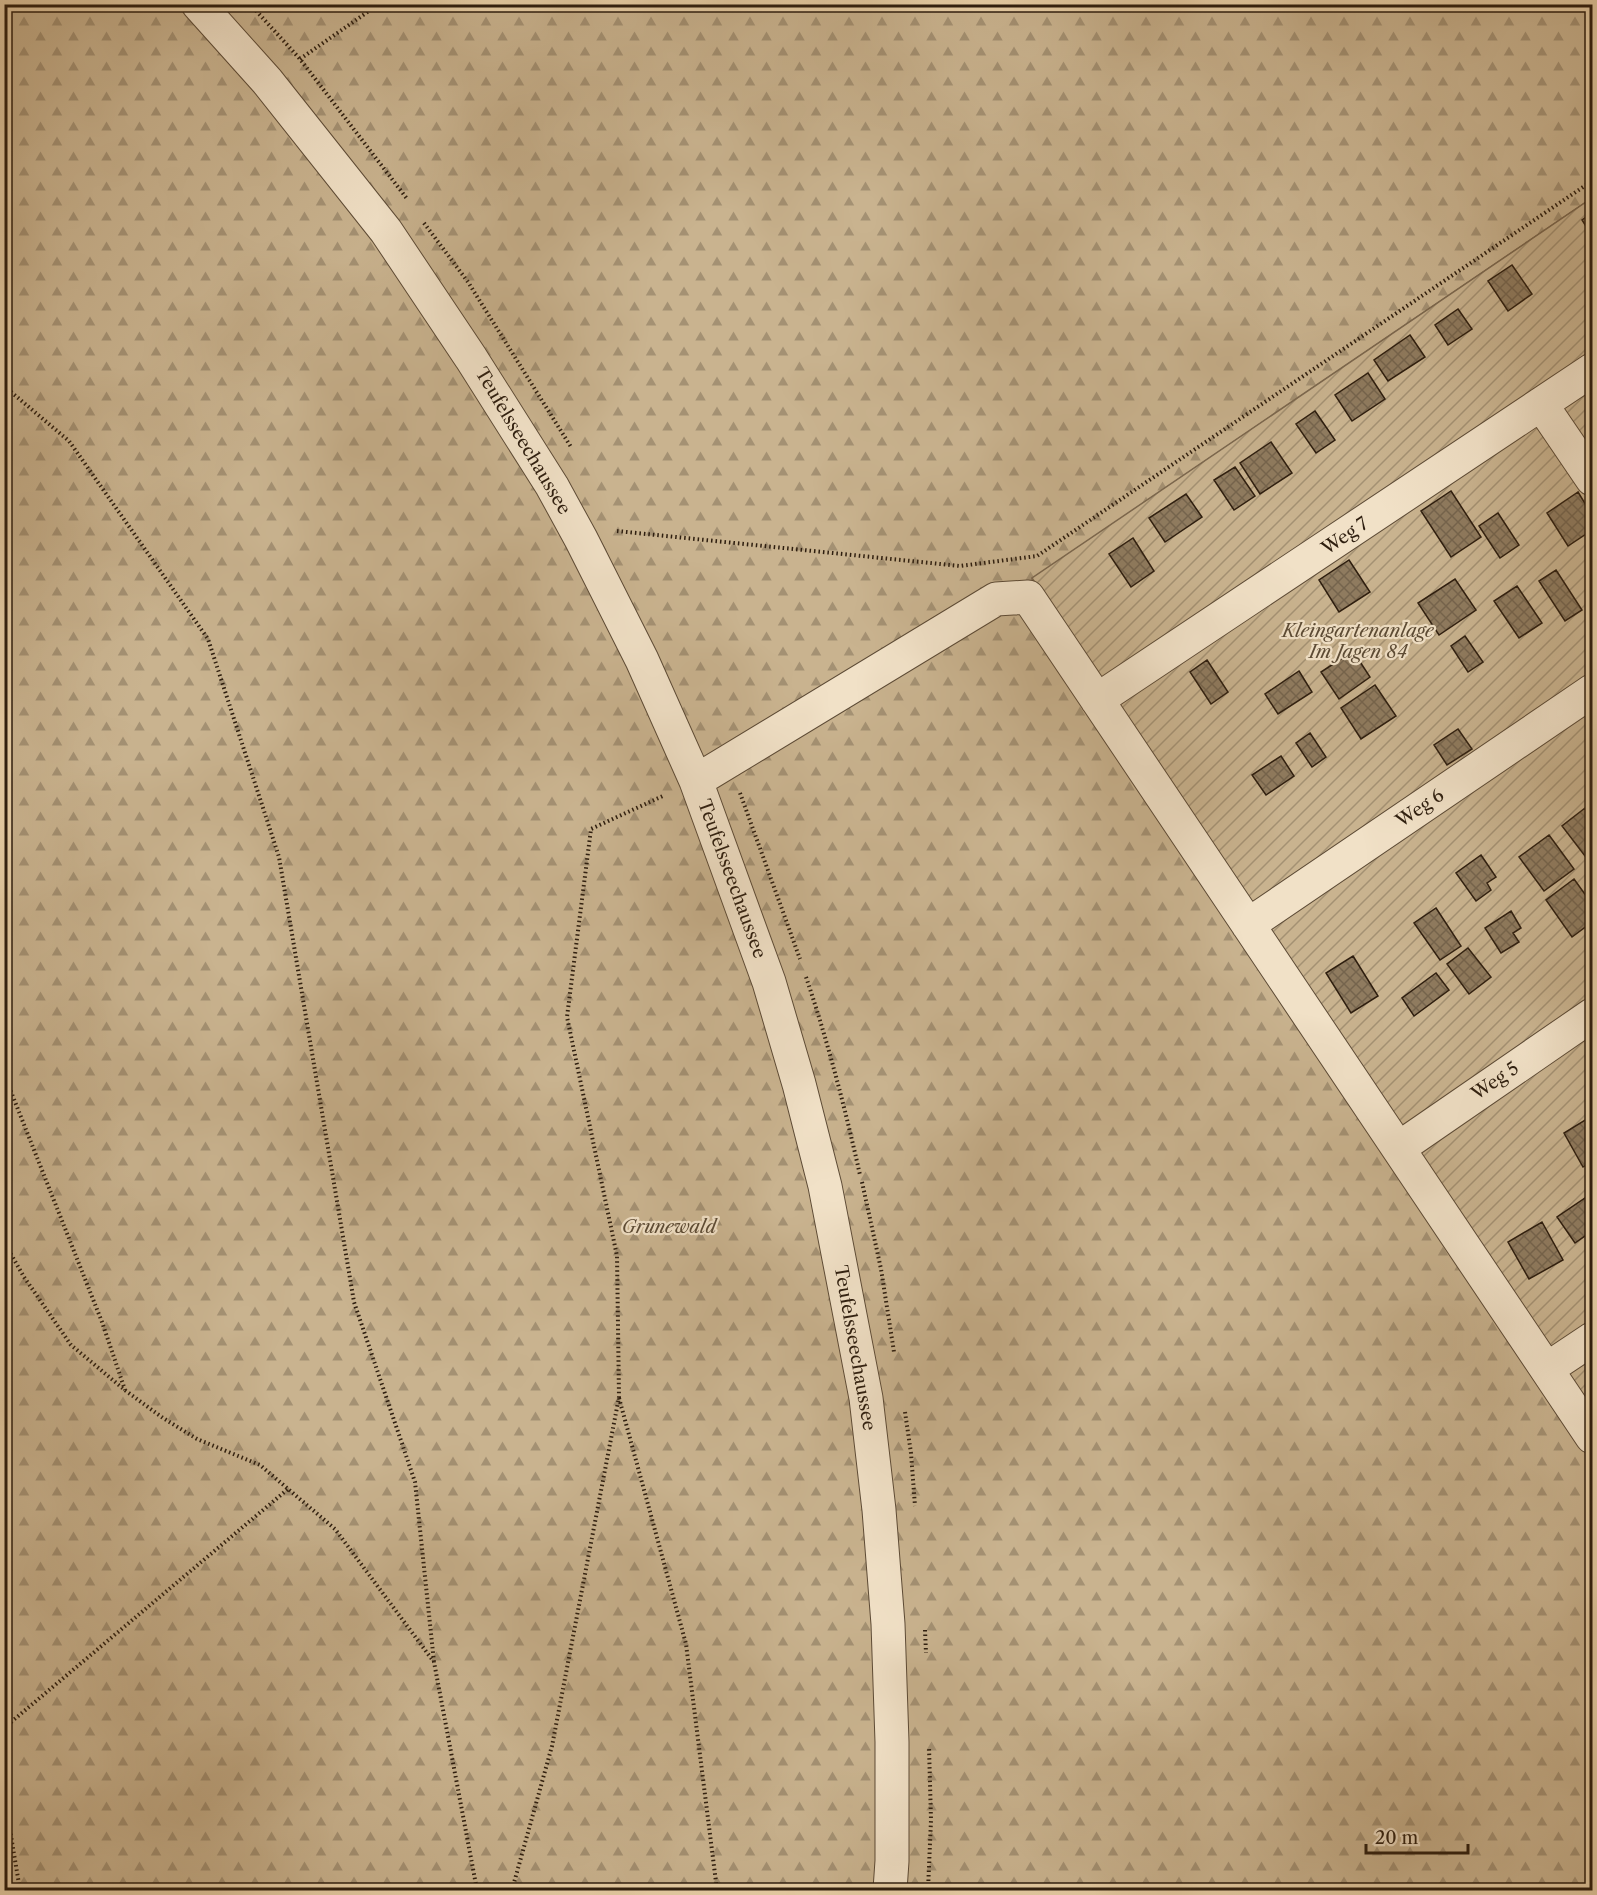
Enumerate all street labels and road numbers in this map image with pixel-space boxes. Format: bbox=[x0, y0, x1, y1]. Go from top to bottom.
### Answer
street label: Teufelsseechaussee bbox=[470, 364, 576, 518]
street label: Weg 7 bbox=[1317, 512, 1373, 560]
street label: Weg 6 bbox=[1391, 784, 1448, 833]
street label: Teufelsseechaussee bbox=[693, 797, 771, 961]
street label: Weg 5 bbox=[1466, 1057, 1523, 1105]
street label: Teufelsseechaussee bbox=[830, 1264, 880, 1432]

